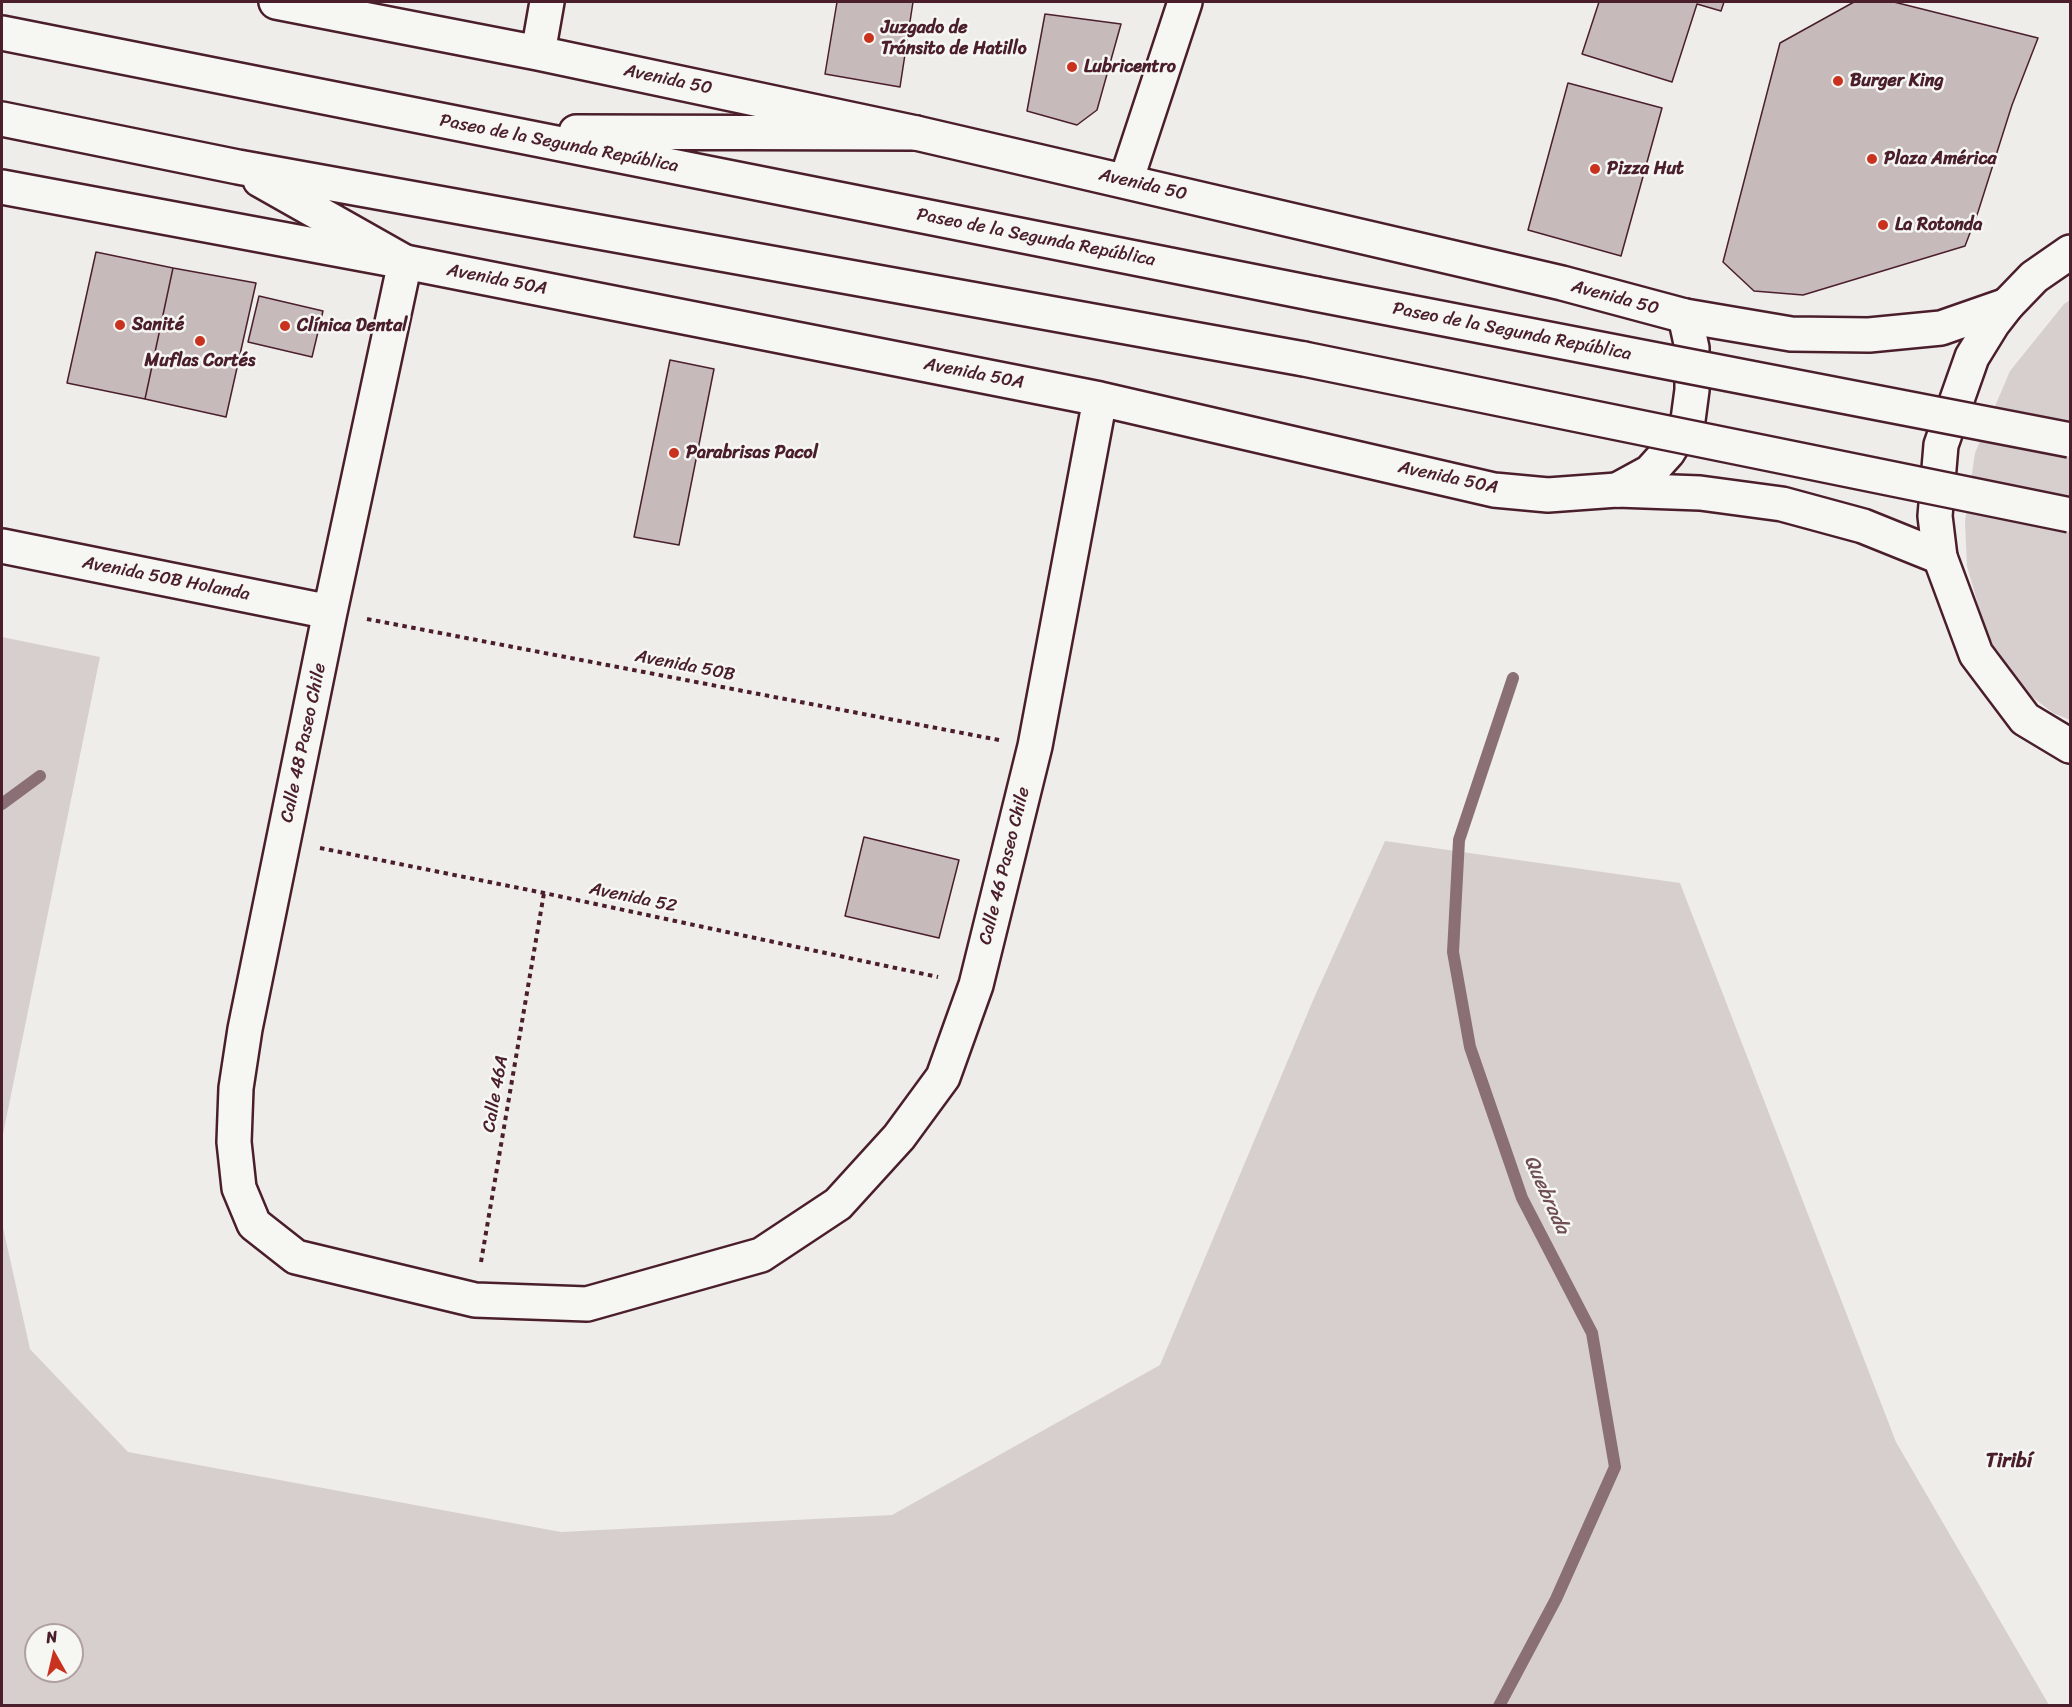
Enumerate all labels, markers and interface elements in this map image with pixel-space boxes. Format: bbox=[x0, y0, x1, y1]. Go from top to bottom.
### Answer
place label: Juzgado de Tránsito de Hatillo bbox=[881, 17, 1027, 60]
marker: Juzgado de Tránsito de Hatillo bbox=[862, 31, 876, 45]
place label: Lubricentro bbox=[1084, 56, 1176, 78]
street label: Avenida 50 bbox=[622, 60, 714, 100]
marker: Lubricentro bbox=[1065, 60, 1079, 74]
place label: Burger King bbox=[1850, 70, 1943, 92]
marker: Burger King bbox=[1831, 74, 1845, 88]
street label: Paseo de la Segunda República bbox=[438, 110, 680, 178]
place label: Plaza América bbox=[1884, 148, 1997, 170]
marker: Plaza América bbox=[1865, 152, 1879, 166]
place label: Pizza Hut bbox=[1607, 158, 1684, 180]
marker: Pizza Hut bbox=[1588, 162, 1602, 176]
street label: Avenida 50 bbox=[1097, 164, 1189, 206]
street label: Paseo de la Segunda República bbox=[915, 204, 1157, 272]
place label: La Rotonda bbox=[1895, 214, 1982, 236]
marker: La Rotonda bbox=[1876, 218, 1890, 232]
street label: Avenida 50A bbox=[445, 260, 549, 300]
street label: Avenida 50 bbox=[1569, 276, 1661, 320]
street label: Paseo de la Segunda República bbox=[1391, 298, 1633, 366]
place label: Sanité bbox=[132, 314, 184, 336]
place label: Clínica Dental bbox=[297, 315, 407, 337]
marker: Sanité bbox=[113, 318, 127, 332]
marker: Clínica Dental bbox=[278, 319, 292, 333]
marker: Muflas Cortés bbox=[193, 334, 207, 348]
place label: Muflas Cortés bbox=[145, 350, 255, 372]
street label: Avenida 50A bbox=[922, 354, 1026, 394]
place label: Parabrisas Pacol bbox=[686, 442, 818, 464]
marker: Parabrisas Pacol bbox=[667, 446, 681, 460]
street label: Avenida 50A bbox=[1396, 457, 1500, 499]
street label: Avenida 50B Holanda bbox=[81, 552, 251, 606]
street label: Avenida 50B bbox=[633, 646, 737, 686]
street label: Calle 48 Paseo Chile bbox=[277, 661, 331, 825]
street label: Calle 46 Paseo Chile bbox=[975, 785, 1035, 947]
street label: Avenida 52 bbox=[587, 878, 679, 918]
street label: Calle 46A bbox=[479, 1054, 513, 1134]
water label: Quebrada bbox=[1518, 1152, 1574, 1238]
district label: Tiribí bbox=[1986, 1450, 2032, 1474]
text: N bbox=[44, 1622, 59, 1652]
north arrow bbox=[24, 1623, 84, 1683]

